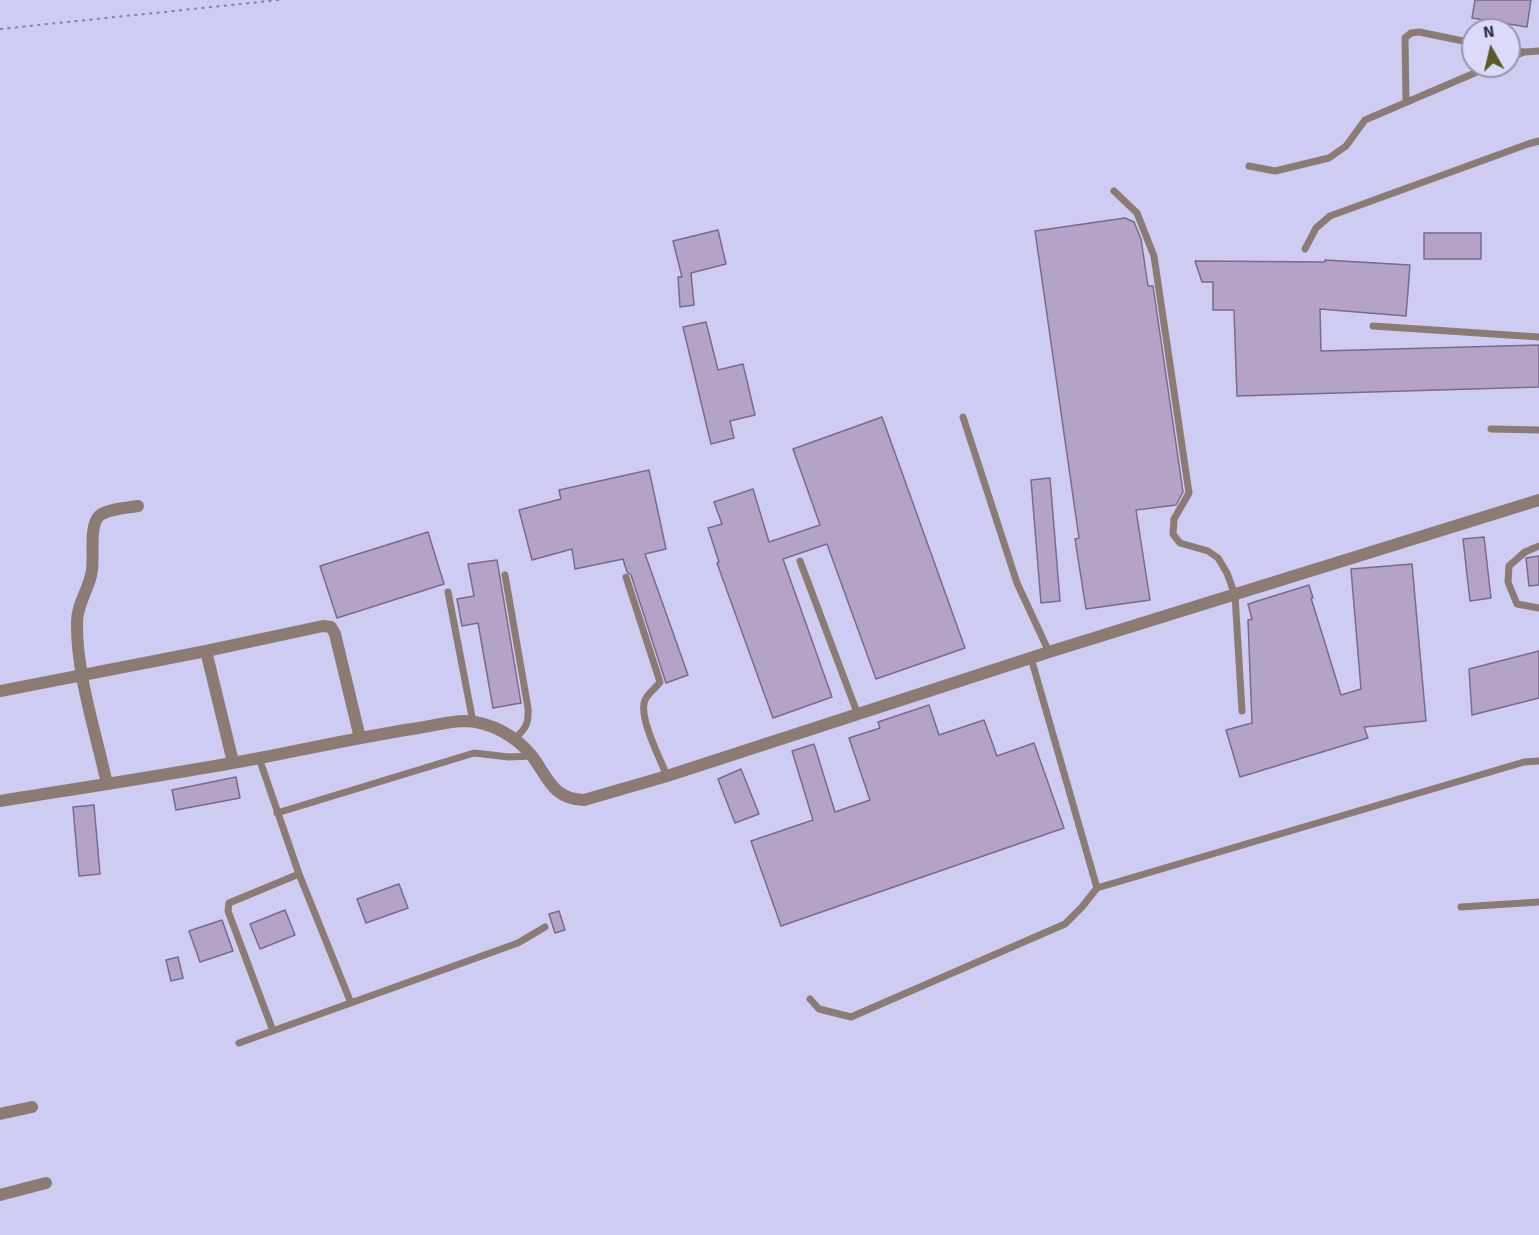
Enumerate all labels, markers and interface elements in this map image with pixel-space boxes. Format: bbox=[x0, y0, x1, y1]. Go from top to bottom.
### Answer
north arrow bbox=[1461, 18, 1521, 78]
text: N bbox=[1482, 21, 1496, 43]

